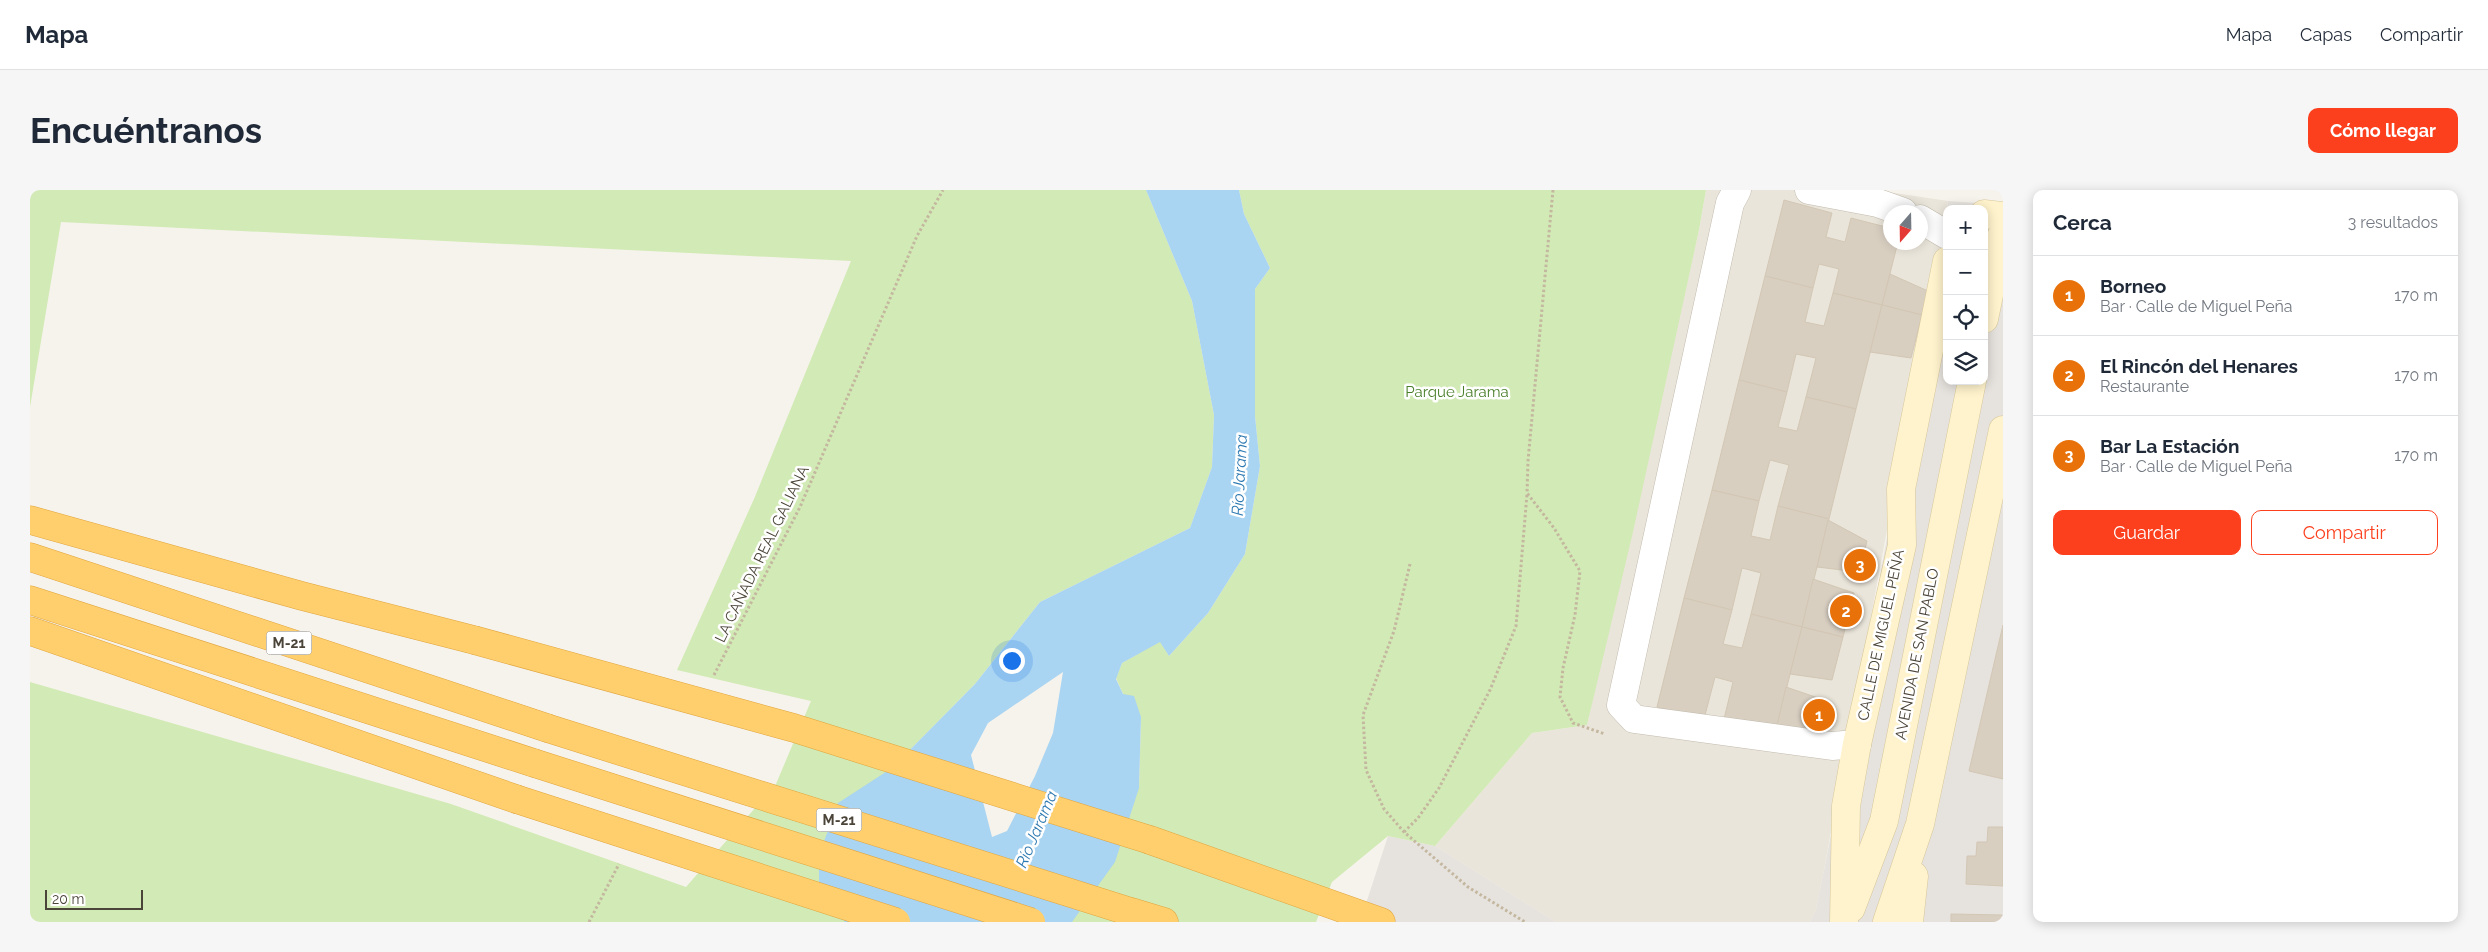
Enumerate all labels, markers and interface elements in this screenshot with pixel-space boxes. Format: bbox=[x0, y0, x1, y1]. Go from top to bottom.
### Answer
text: Mapa bbox=[25, 20, 88, 49]
text: Mapa bbox=[2226, 24, 2272, 45]
text: Capas bbox=[2300, 24, 2352, 45]
text: Compartir bbox=[2380, 24, 2463, 45]
button: Cómo llegar bbox=[2308, 108, 2458, 153]
text: Encuéntranos bbox=[30, 110, 262, 151]
north arrow bbox=[1883, 205, 1928, 250]
map controls bbox=[1943, 205, 1988, 385]
button: + bbox=[1943, 205, 1988, 250]
text: Cerca bbox=[2053, 210, 2112, 235]
text: 3 resultados bbox=[2348, 213, 2438, 232]
button: − bbox=[1943, 250, 1988, 295]
text: Borneo bbox=[2100, 275, 2166, 297]
text: 1 bbox=[2065, 286, 2073, 305]
text: 170 m bbox=[2394, 286, 2438, 305]
button: locate bbox=[1943, 295, 1988, 340]
text: Bar · Calle de Miguel Peña bbox=[2100, 297, 2293, 316]
button: layers bbox=[1943, 340, 1988, 385]
text: El Rincón del Henares bbox=[2100, 355, 2298, 377]
text: 2 bbox=[2064, 366, 2074, 385]
text: 170 m bbox=[2394, 366, 2438, 385]
text: Restaurante bbox=[2100, 377, 2189, 396]
park label: Parque Jarama bbox=[1405, 383, 1509, 401]
water label: Río Jarama bbox=[1228, 433, 1251, 516]
text: Bar La Estación bbox=[2100, 435, 2239, 457]
text: 3 bbox=[2065, 446, 2073, 465]
text: 170 m bbox=[2394, 446, 2438, 465]
text: Bar · Calle de Miguel Peña bbox=[2100, 457, 2293, 476]
street label: LA CAÑADA REAL GALIANA bbox=[711, 463, 813, 645]
button: Guardar bbox=[2053, 510, 2241, 555]
button: Compartir bbox=[2251, 510, 2438, 555]
pin: 3 bbox=[1844, 546, 1876, 584]
street label: CALLE DE MIGUEL PEÑA bbox=[1854, 548, 1908, 722]
street label: AVENIDA DE SAN PABLO bbox=[1892, 567, 1942, 741]
pin: 2 bbox=[1830, 592, 1862, 630]
road number: M-21 bbox=[266, 632, 312, 654]
your location bbox=[999, 648, 1025, 674]
pin: 1 bbox=[1803, 696, 1835, 734]
water label: Río Jarama bbox=[1012, 788, 1061, 870]
road number: M-21 bbox=[816, 808, 862, 832]
scale bar bbox=[45, 887, 142, 910]
text: 20 m bbox=[52, 891, 84, 907]

